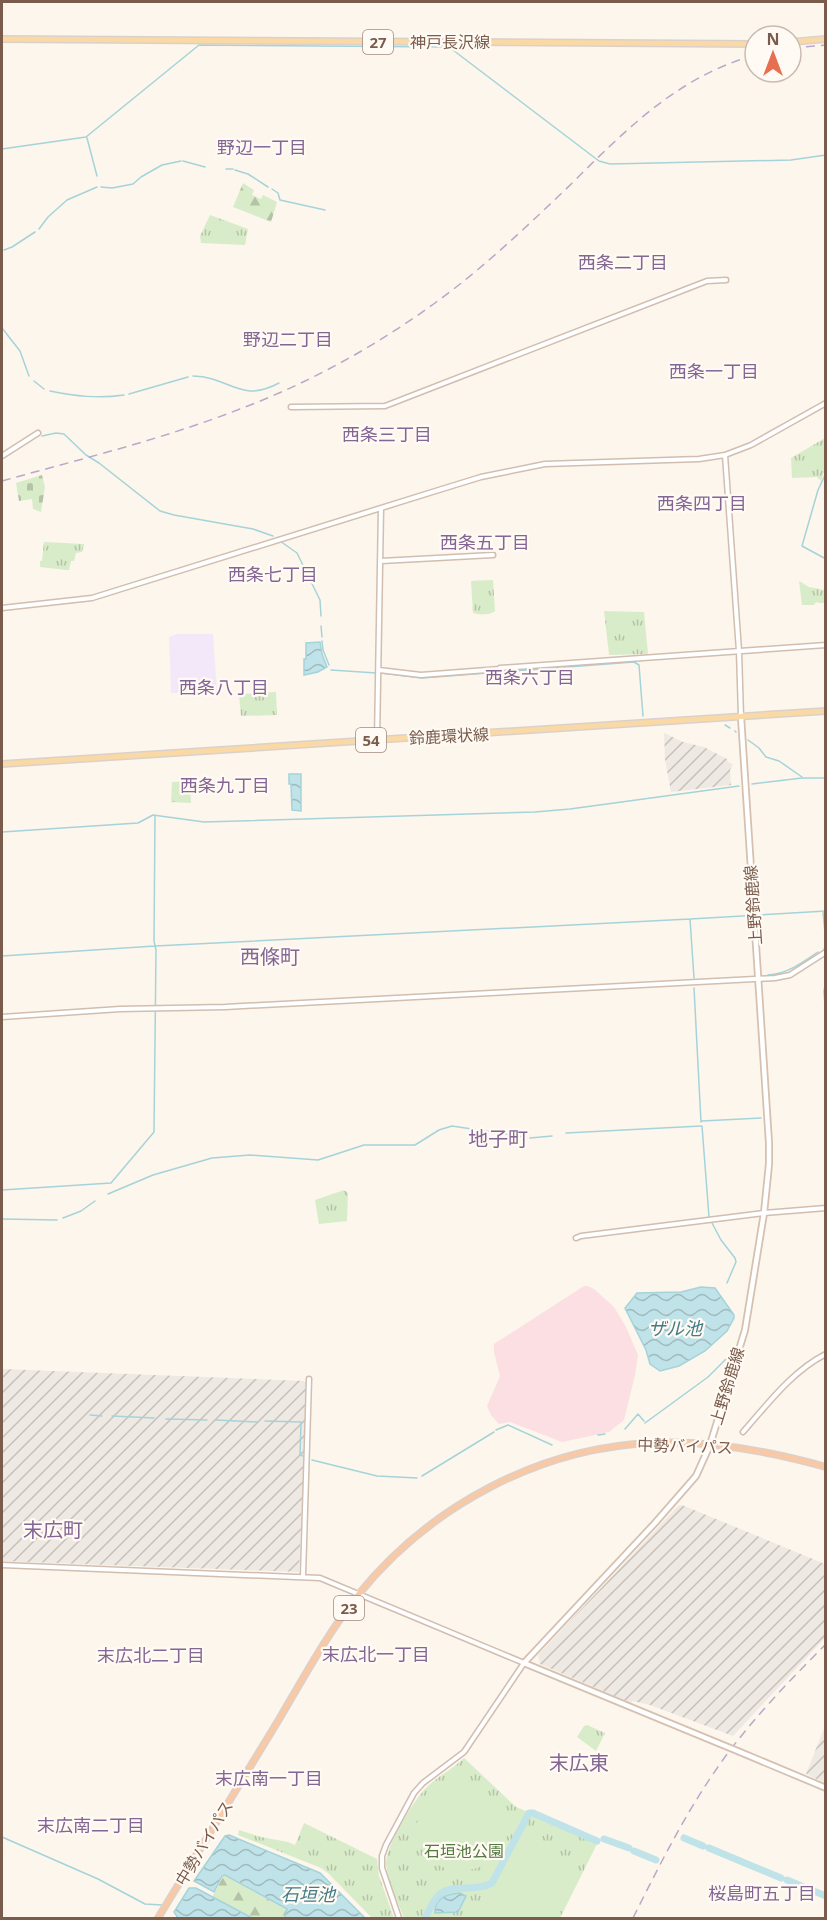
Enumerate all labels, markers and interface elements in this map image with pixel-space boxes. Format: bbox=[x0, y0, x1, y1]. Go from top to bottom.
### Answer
north arrow bbox=[743, 24, 803, 84]
text: N bbox=[766, 28, 780, 50]
road number: 27 bbox=[363, 30, 393, 54]
street label: 神戸長沢線 bbox=[410, 31, 490, 53]
district label: 野辺一丁目 bbox=[217, 135, 307, 159]
district label: 西条二丁目 bbox=[578, 250, 668, 274]
district label: 野辺二丁目 bbox=[243, 327, 333, 351]
district label: 西条一丁目 bbox=[669, 359, 759, 383]
district label: 西条三丁目 bbox=[342, 422, 432, 446]
district label: 西条四丁目 bbox=[657, 491, 747, 515]
district label: 西条五丁目 bbox=[440, 530, 530, 554]
district label: 西条七丁目 bbox=[228, 562, 318, 586]
district label: 西条六丁目 bbox=[485, 665, 575, 689]
district label: 西条八丁目 bbox=[179, 675, 269, 699]
street label: 鈴鹿環状線 bbox=[408, 723, 490, 749]
road number: 54 bbox=[356, 728, 386, 752]
district label: 西条九丁目 bbox=[180, 773, 270, 797]
street label: 上野鈴鹿線 bbox=[739, 864, 767, 946]
district label: 西條町 bbox=[240, 943, 300, 970]
district label: 地子町 bbox=[468, 1125, 528, 1152]
water label: ザル池 bbox=[648, 1316, 704, 1340]
street label: 上野鈴鹿線 bbox=[705, 1345, 749, 1427]
street label: 中勢バイパス bbox=[637, 1433, 733, 1459]
district label: 末広町 bbox=[23, 1516, 83, 1543]
road number: 23 bbox=[334, 1596, 364, 1620]
district label: 末広北一丁目 bbox=[322, 1642, 430, 1666]
district label: 末広北二丁目 bbox=[97, 1643, 205, 1667]
district label: 末広東 bbox=[549, 1749, 609, 1776]
district label: 末広南一丁目 bbox=[215, 1766, 323, 1790]
street label: 中勢バイパス bbox=[170, 1796, 238, 1890]
district label: 末広南二丁目 bbox=[37, 1813, 145, 1837]
park label: 石垣池公園 bbox=[424, 1840, 504, 1862]
district label: 桜島町五丁目 bbox=[708, 1881, 816, 1905]
water label: 石垣池 bbox=[281, 1882, 337, 1906]

